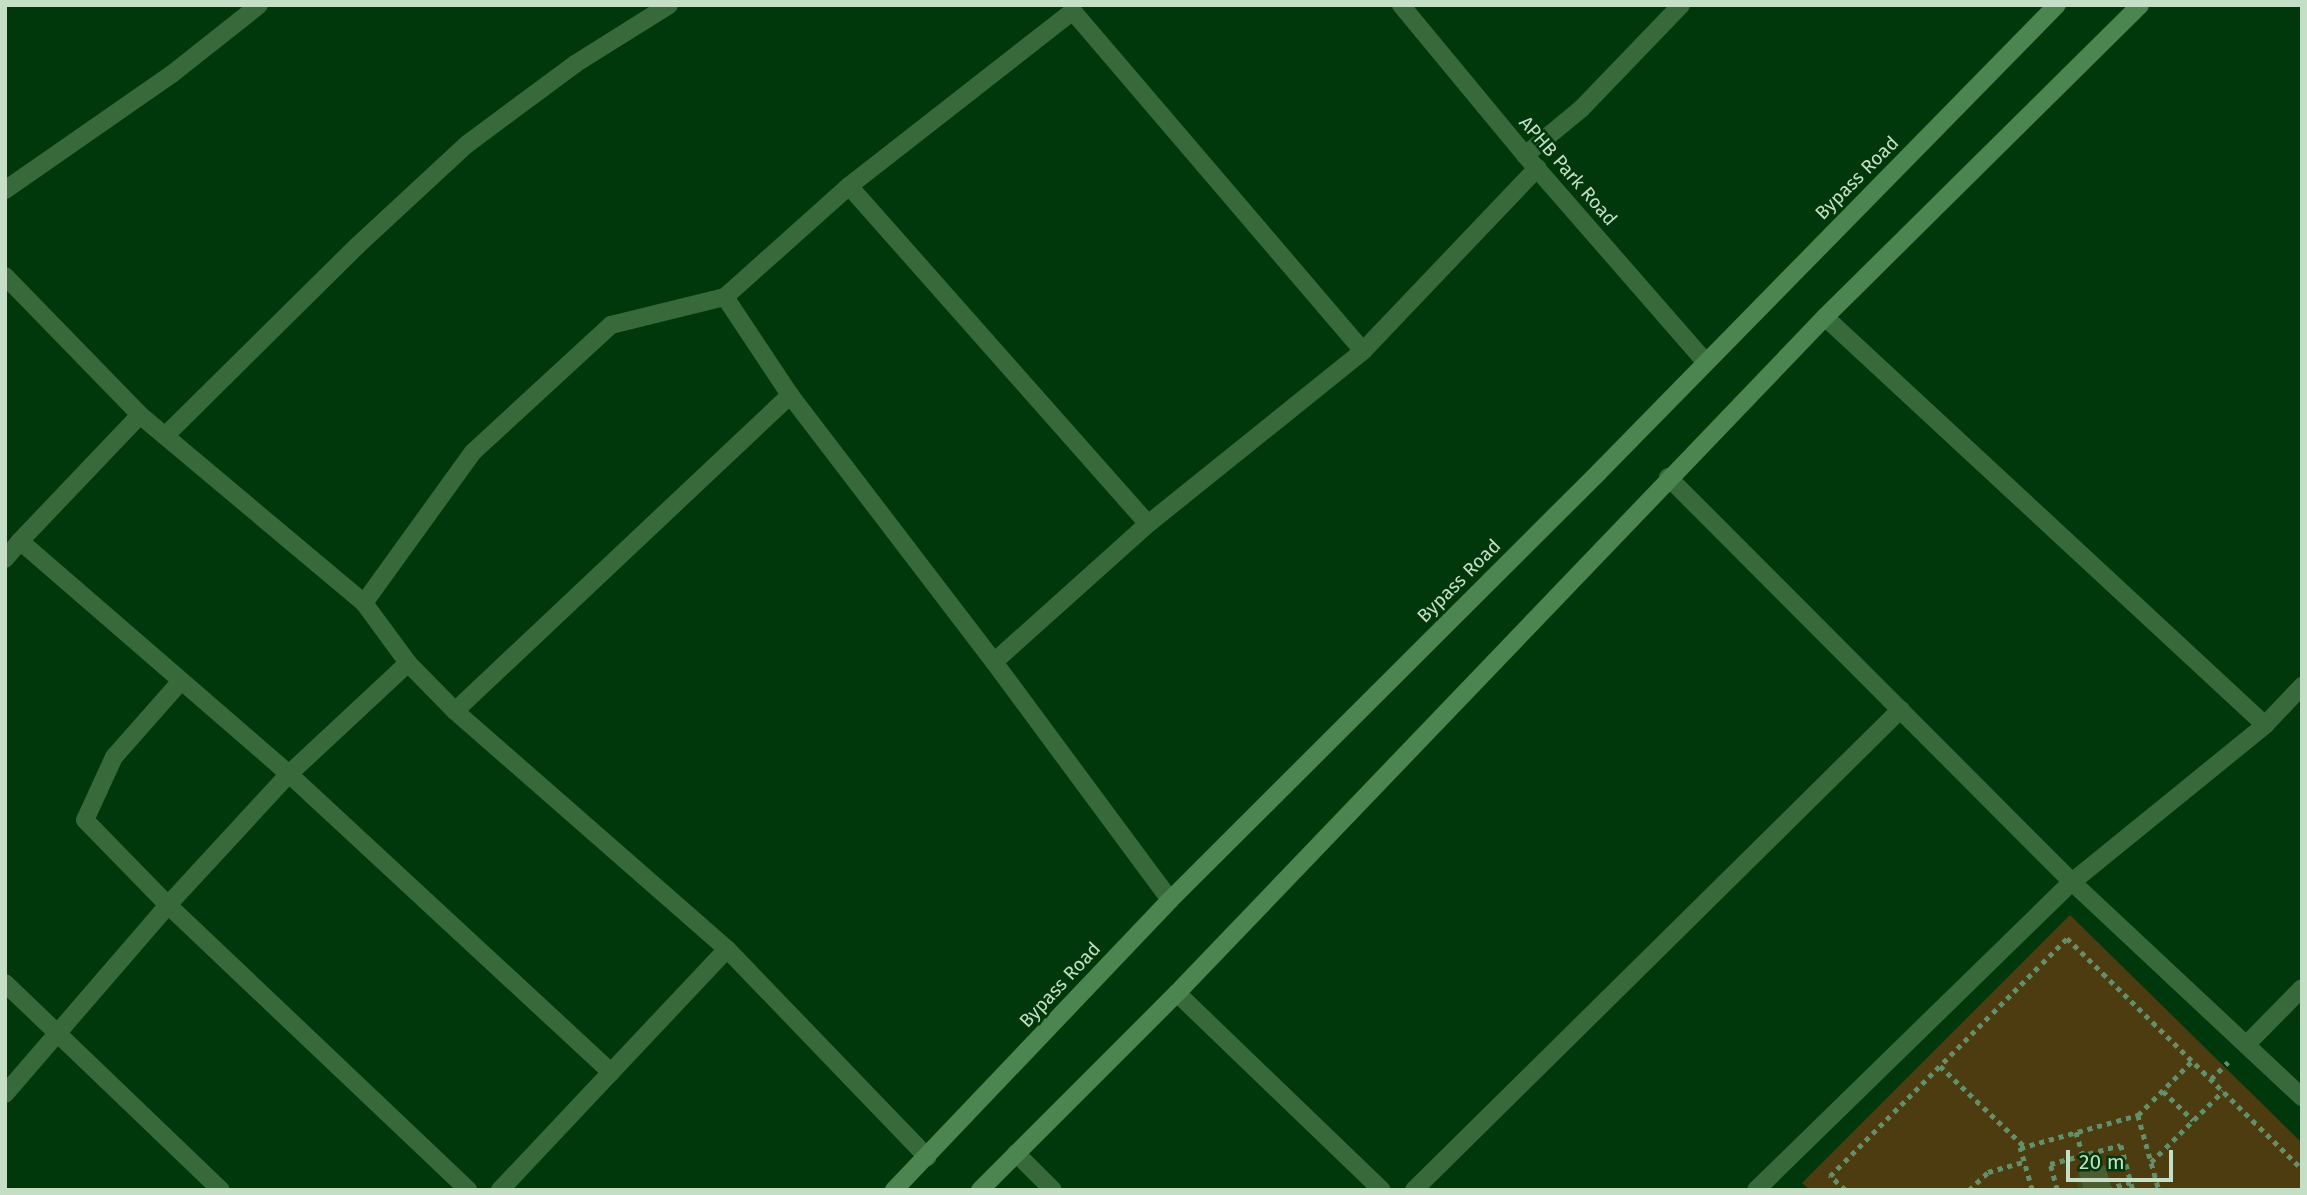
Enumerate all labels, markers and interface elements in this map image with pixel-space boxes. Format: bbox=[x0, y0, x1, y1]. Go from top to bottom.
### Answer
street label: APHB Park Road bbox=[1514, 112, 1622, 230]
street label: Bypass Road bbox=[1811, 132, 1903, 224]
street label: Bypass Road bbox=[1413, 535, 1505, 627]
street label: Bypass Road bbox=[1015, 938, 1105, 1032]
scale bar bbox=[2069, 1136, 2176, 1180]
text: 20 m bbox=[2079, 1149, 2125, 1175]

